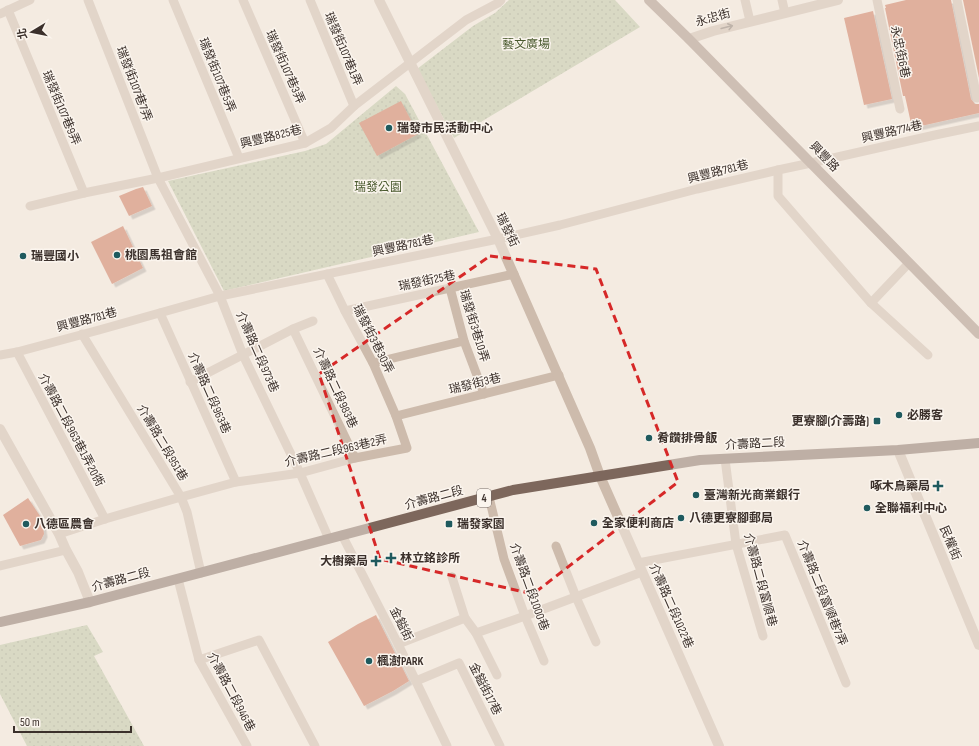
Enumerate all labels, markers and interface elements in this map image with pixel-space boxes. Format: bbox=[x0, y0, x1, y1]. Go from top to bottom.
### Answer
street label: 永忠街 bbox=[694, 6, 732, 30]
street label: 瑞發街107巷1弄 bbox=[321, 10, 365, 88]
north arrow bbox=[12, 12, 52, 52]
one-way arrow bbox=[720, 23, 733, 31]
street label: 永忠街6巷 bbox=[887, 24, 913, 80]
text: 北 bbox=[15, 27, 30, 40]
street label: 瑞發街107巷3弄 bbox=[262, 28, 308, 106]
street label: 瑞發街107巷5弄 bbox=[195, 36, 239, 114]
park label: 藝文廣場 bbox=[502, 37, 550, 52]
street label: 瑞發街107巷7弄 bbox=[113, 44, 155, 124]
street label: 瑞發街107巷9弄 bbox=[39, 68, 83, 148]
street label: 興豐路774巷 bbox=[860, 118, 924, 146]
place label: 瑞發市民活動中心 bbox=[397, 121, 493, 136]
street label: 興豐路825巷 bbox=[239, 122, 303, 152]
marker: 瑞發市民活動中心 bbox=[384, 123, 394, 133]
street label: 興豐路 bbox=[806, 139, 842, 175]
street label: 興豐路781巷 bbox=[686, 157, 750, 187]
park label: 瑞發公園 bbox=[354, 180, 402, 195]
street label: 瑞發街 bbox=[492, 211, 522, 249]
street label: 興豐路781巷 bbox=[371, 232, 435, 260]
place label: 桃園馬祖會館 bbox=[125, 248, 197, 263]
place label: 瑞豐國小 bbox=[31, 249, 79, 264]
marker: 桃園馬祖會館 bbox=[112, 250, 122, 260]
marker: 瑞豐國小 bbox=[18, 251, 28, 261]
street label: 瑞發街25巷 bbox=[397, 268, 457, 294]
street label: 瑞發街3巷10弄 bbox=[456, 288, 492, 364]
street label: 瑞發街3巷30弄 bbox=[349, 302, 397, 376]
street label: 興豐路781巷 bbox=[55, 305, 119, 335]
street label: 介壽路二段973巷 bbox=[232, 309, 282, 395]
street label: 介壽路二段983巷 bbox=[310, 345, 360, 431]
street label: 介壽路二段963巷 bbox=[184, 350, 234, 436]
street label: 瑞發街3巷 bbox=[447, 370, 503, 398]
street label: 介壽路二段963巷1弄20衖 bbox=[35, 371, 107, 489]
street label: 介壽路二段951巷 bbox=[133, 402, 191, 484]
place label: 必勝客 bbox=[907, 408, 943, 423]
marker: 必勝客 bbox=[894, 410, 904, 420]
place label: 更寮腳(介壽路) bbox=[791, 414, 869, 429]
marker: 更寮腳(介壽路) bbox=[872, 416, 882, 426]
place label: 肴饡排骨飯 bbox=[657, 431, 718, 446]
street label: 介壽路二段963巷2弄 bbox=[283, 432, 389, 470]
marker: 肴饡排骨飯 bbox=[644, 433, 654, 443]
street label: 介壽路二段 bbox=[725, 435, 785, 453]
place label: 啄木鳥藥局 bbox=[870, 479, 930, 494]
marker: 啄木鳥藥局 bbox=[933, 481, 943, 491]
street label: 介壽路二段 bbox=[403, 483, 465, 513]
place label: 臺灣新光商業銀行 bbox=[704, 488, 800, 503]
road number: 4 bbox=[477, 489, 491, 507]
marker: 臺灣新光商業銀行 bbox=[691, 490, 701, 500]
place label: 全聯福利中心 bbox=[875, 501, 947, 516]
marker: 全聯福利中心 bbox=[862, 503, 872, 513]
place label: 八德更寮腳郵局 bbox=[689, 511, 773, 526]
marker: 八德更寮腳郵局 bbox=[676, 513, 686, 523]
place label: 全家便利商店 bbox=[602, 516, 674, 531]
place label: 八德區農會 bbox=[34, 517, 94, 532]
place label: 瑞發家園 bbox=[457, 517, 505, 532]
marker: 全家便利商店 bbox=[589, 518, 599, 528]
marker: 八德區農會 bbox=[21, 519, 31, 529]
marker: 瑞發家園 bbox=[444, 519, 454, 529]
street label: 民權街 bbox=[936, 523, 964, 563]
street label: 介壽路二段富順巷 bbox=[740, 532, 780, 628]
street label: 介壽路二段富順巷7弄 bbox=[794, 538, 850, 648]
street label: 介壽路二段1000巷 bbox=[506, 541, 552, 633]
place label: 林立銘診所 bbox=[400, 551, 460, 566]
marker: 林立銘診所 bbox=[385, 552, 397, 564]
place label: 大樹藥局 bbox=[320, 554, 368, 569]
marker: 大樹藥局 bbox=[371, 556, 381, 566]
street label: 介壽路二段1022巷 bbox=[646, 561, 696, 651]
street label: 介壽路二段 bbox=[90, 565, 152, 595]
street label: 金鎰街 bbox=[386, 605, 416, 643]
street label: 介壽路二段946巷 bbox=[204, 650, 258, 734]
place label: 楓澍PARK bbox=[377, 654, 424, 669]
marker: 楓澍PARK bbox=[364, 656, 374, 666]
street label: 金鎰街17巷 bbox=[465, 660, 505, 718]
scale bar bbox=[14, 708, 131, 734]
text: 50 m bbox=[20, 715, 40, 730]

